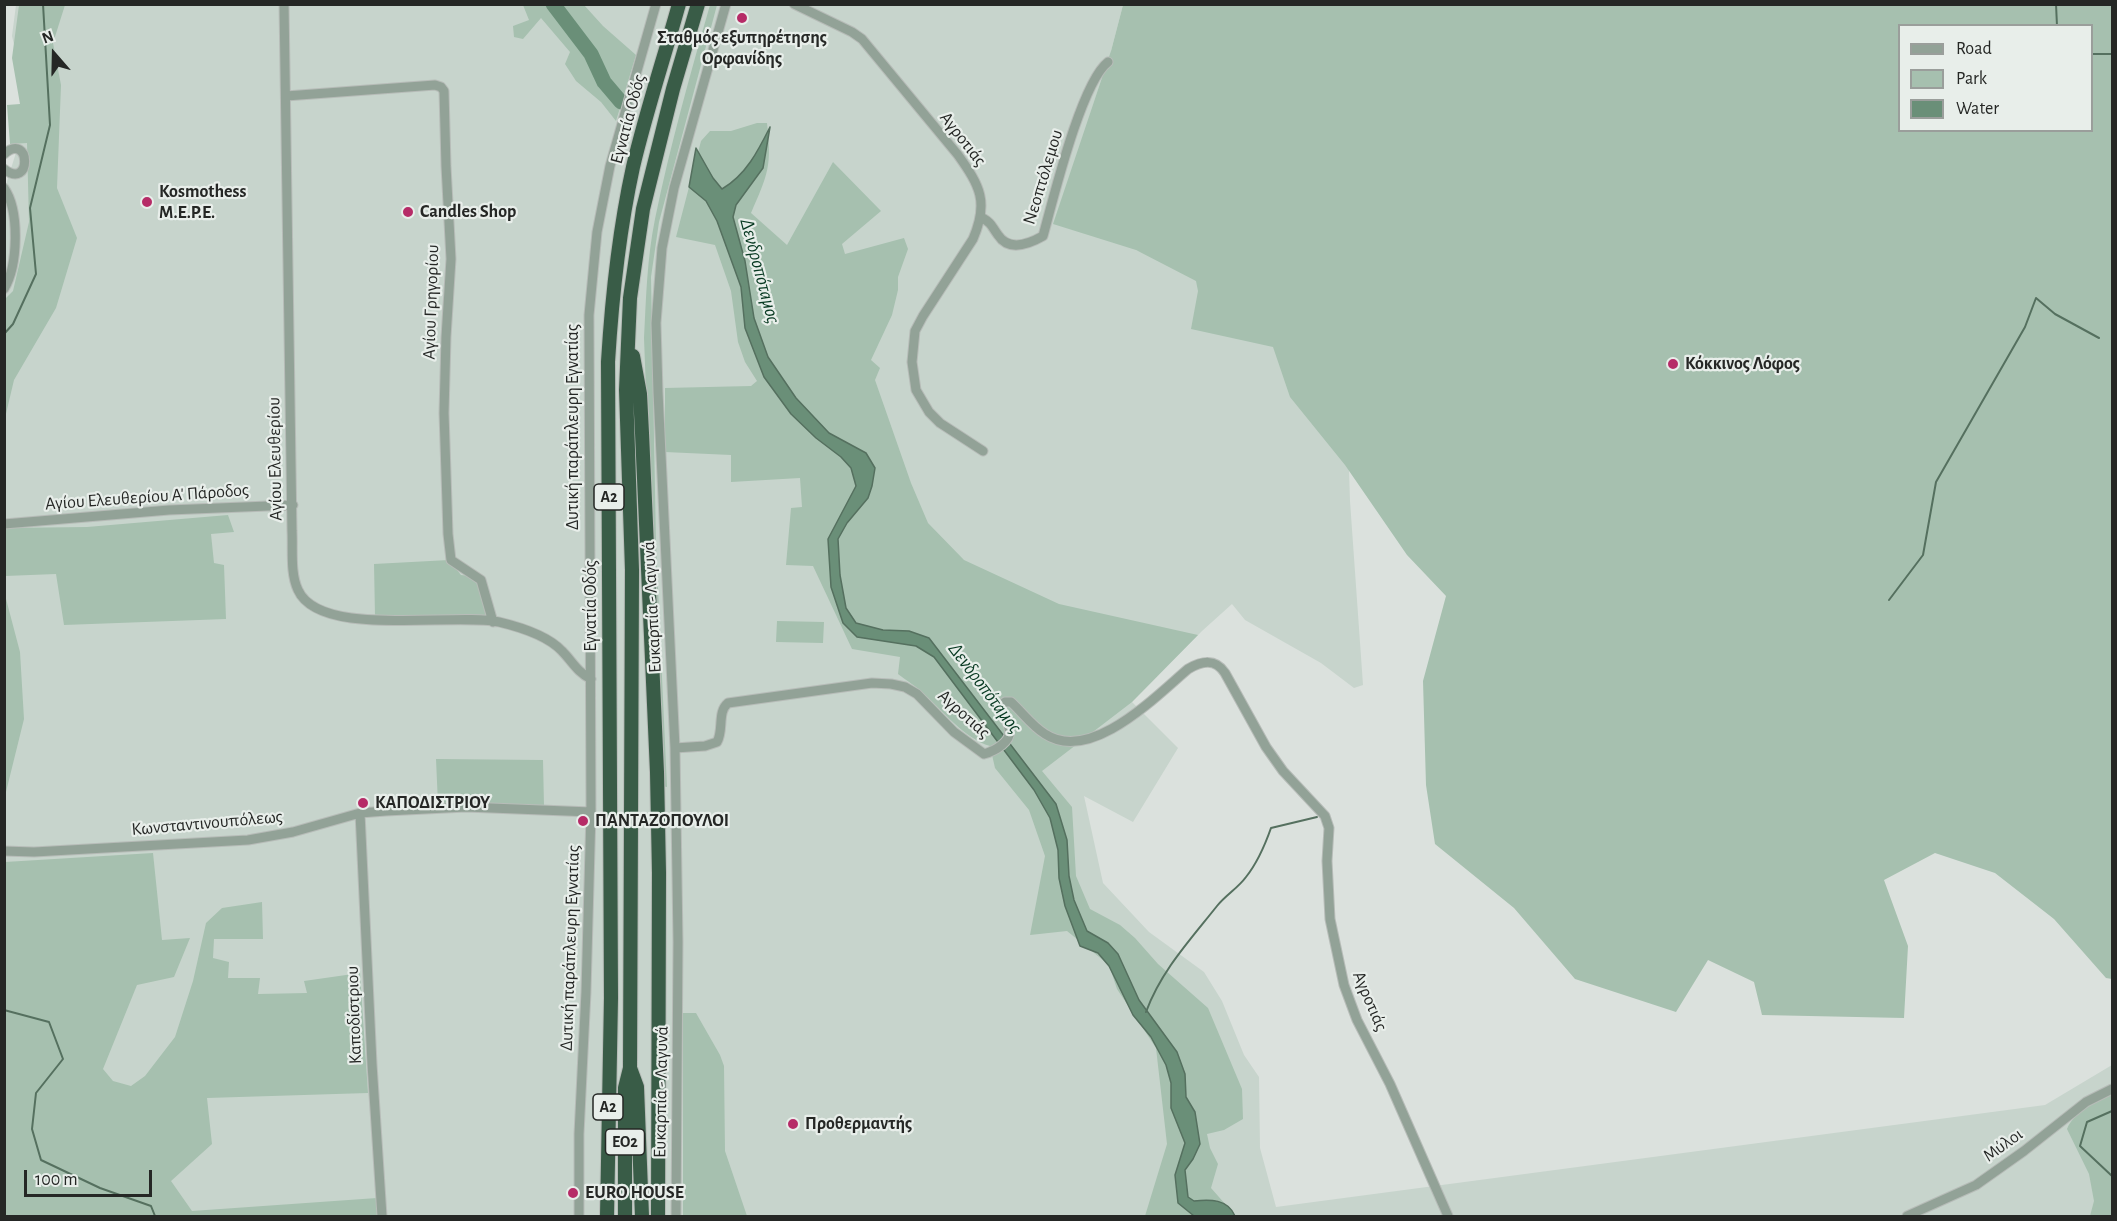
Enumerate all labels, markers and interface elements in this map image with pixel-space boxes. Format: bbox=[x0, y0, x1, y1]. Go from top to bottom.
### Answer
marker: Σταθμός εξυπηρέτησης Ορφανίδης bbox=[735, 11, 749, 25]
north arrow bbox=[24, 24, 84, 84]
legend bbox=[1898, 24, 2093, 132]
place label: Σταθμός εξυπηρέτησης Ορφανίδης bbox=[657, 27, 827, 70]
text: N bbox=[40, 28, 56, 47]
text: Road bbox=[1956, 40, 1992, 58]
text: Park bbox=[1956, 70, 1987, 88]
street label: Εγνατία Οδός bbox=[606, 72, 650, 166]
text: Water bbox=[1956, 100, 1999, 118]
street label: Αγροτιάς bbox=[935, 108, 991, 170]
street label: Νεοπτόλεμου bbox=[1018, 127, 1068, 227]
place label: Kosmothess M.E.P.E. bbox=[159, 181, 246, 224]
marker: Kosmothess M.E.P.E. bbox=[140, 195, 154, 209]
place label: Candles Shop bbox=[420, 201, 516, 223]
marker: Candles Shop bbox=[401, 205, 415, 219]
water label: Δενδροπόταμος bbox=[734, 216, 786, 326]
street label: Αγίου Γρηγορίου bbox=[418, 244, 444, 360]
street label: Δυτική παράπλευρη Εγνατίας bbox=[562, 324, 584, 530]
place label: Κόκκινος Λόφος bbox=[1685, 353, 1800, 375]
marker: Κόκκινος Λόφος bbox=[1666, 357, 1680, 371]
street label: Αγίου Ελευθερίου bbox=[263, 397, 287, 521]
street label: Αγίου Ελευθερίου Α' Πάροδος bbox=[44, 479, 250, 515]
road number: Α2 bbox=[594, 484, 624, 510]
street label: Ευκαρπία - Λαγυνά bbox=[638, 541, 666, 673]
street label: Εγνατία Οδός bbox=[580, 560, 602, 652]
water label: Δενδροπόταμος bbox=[943, 638, 1027, 738]
street label: Αγροτιάς bbox=[933, 685, 995, 743]
place label: ΚΑΠΟΔΙΣΤΡΙΟΥ bbox=[375, 792, 490, 814]
marker: ΚΑΠΟΔΙΣΤΡΙΟΥ bbox=[356, 796, 370, 810]
street label: Κωνσταντινουπόλεως bbox=[131, 806, 283, 840]
place label: ΠΑΝΤΑΖΟΠΟΥΛΟΙ bbox=[595, 810, 729, 832]
marker: ΠΑΝΤΑΖΟΠΟΥΛΟΙ bbox=[576, 814, 590, 828]
street label: Δυτική παράπλευρη Εγνατίας bbox=[556, 845, 584, 1051]
street label: Καποδίστριου bbox=[341, 965, 367, 1065]
street label: Αγροτιάς bbox=[1348, 968, 1392, 1034]
street label: Ευκαρπία - Λαγυνά bbox=[649, 1026, 673, 1158]
road number: Α2 bbox=[593, 1094, 623, 1120]
place label: Προθερμαντής bbox=[805, 1113, 912, 1135]
marker: Προθερμαντής bbox=[786, 1117, 800, 1131]
street label: Μύλοι bbox=[1979, 1123, 2027, 1167]
road number: ΕΟ2 bbox=[606, 1129, 644, 1155]
scale bar bbox=[27, 1158, 154, 1196]
text: 100 m bbox=[35, 1171, 78, 1189]
place label: EURO HOUSE bbox=[585, 1182, 684, 1204]
marker: EURO HOUSE bbox=[566, 1186, 580, 1200]

